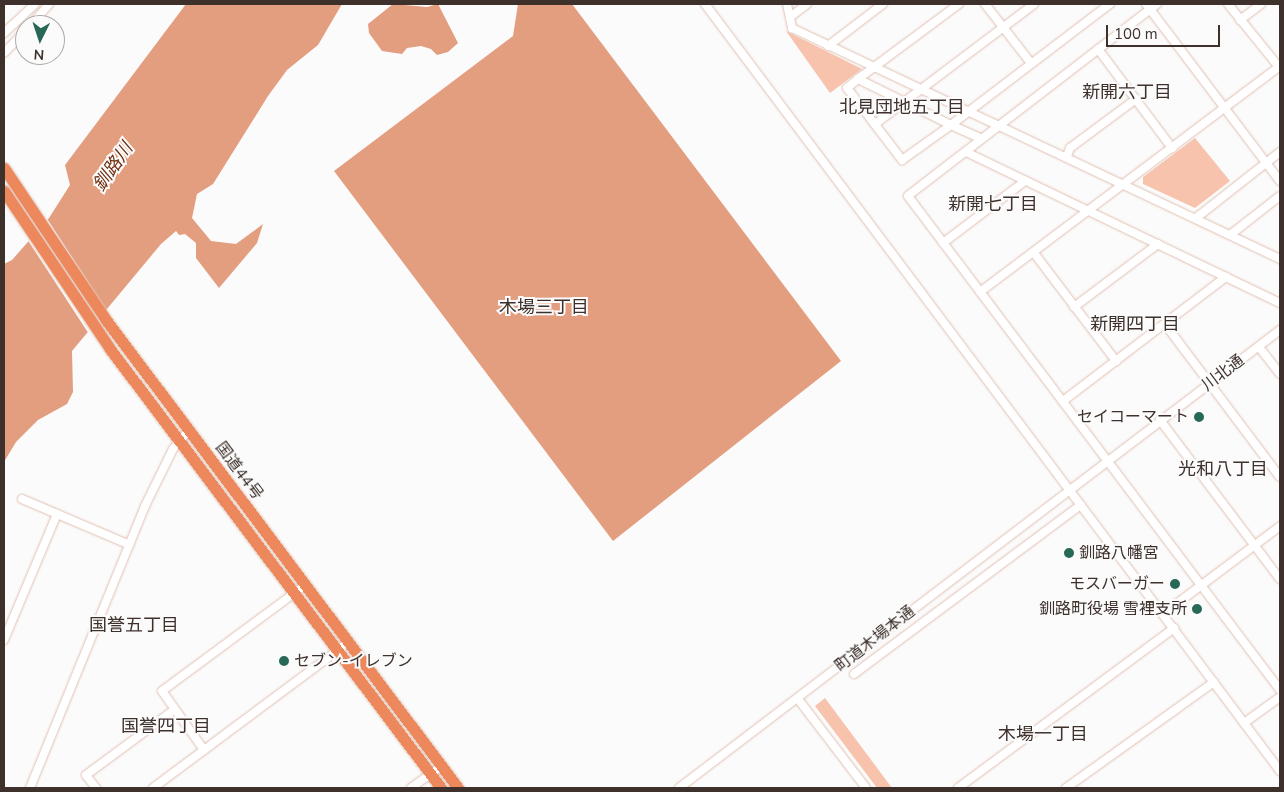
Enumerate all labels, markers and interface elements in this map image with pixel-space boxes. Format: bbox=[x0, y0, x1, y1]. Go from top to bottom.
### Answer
north arrow bbox=[15, 15, 65, 65]
scale bar bbox=[1109, 15, 1223, 47]
text: 100 m bbox=[1114, 24, 1158, 44]
text: N bbox=[33, 45, 45, 64]
district label: 新開六丁目 bbox=[1082, 81, 1172, 103]
district label: 北見団地五丁目 bbox=[839, 96, 965, 118]
water label: 釧路川 bbox=[89, 139, 137, 195]
district label: 新開七丁目 bbox=[948, 193, 1038, 215]
district label: 木場三丁目 bbox=[499, 296, 589, 318]
district label: 新開四丁目 bbox=[1090, 313, 1180, 335]
street label: 川北通 bbox=[1198, 351, 1248, 395]
place label: セイコーマート bbox=[1077, 407, 1189, 427]
marker: セイコーマート bbox=[1193, 411, 1205, 423]
street label: 国道44号 bbox=[211, 438, 267, 504]
district label: 光和八丁目 bbox=[1178, 458, 1268, 480]
place label: 釧路八幡宮 bbox=[1079, 543, 1159, 563]
marker: 釧路八幡宮 bbox=[1063, 547, 1075, 559]
place label: モスバーガー bbox=[1069, 574, 1165, 594]
marker: モスバーガー bbox=[1169, 578, 1181, 590]
place label: 釧路町役場 雪裡支所 bbox=[1039, 599, 1187, 619]
street label: 町道木場本通 bbox=[831, 602, 919, 676]
marker: 釧路町役場 雪裡支所 bbox=[1191, 603, 1203, 615]
district label: 国誉五丁目 bbox=[89, 614, 179, 636]
place label: セブン-イレブン bbox=[294, 651, 413, 671]
marker: セブン-イレブン bbox=[278, 655, 290, 667]
district label: 国誉四丁目 bbox=[121, 715, 211, 737]
district label: 木場一丁目 bbox=[998, 723, 1088, 745]

